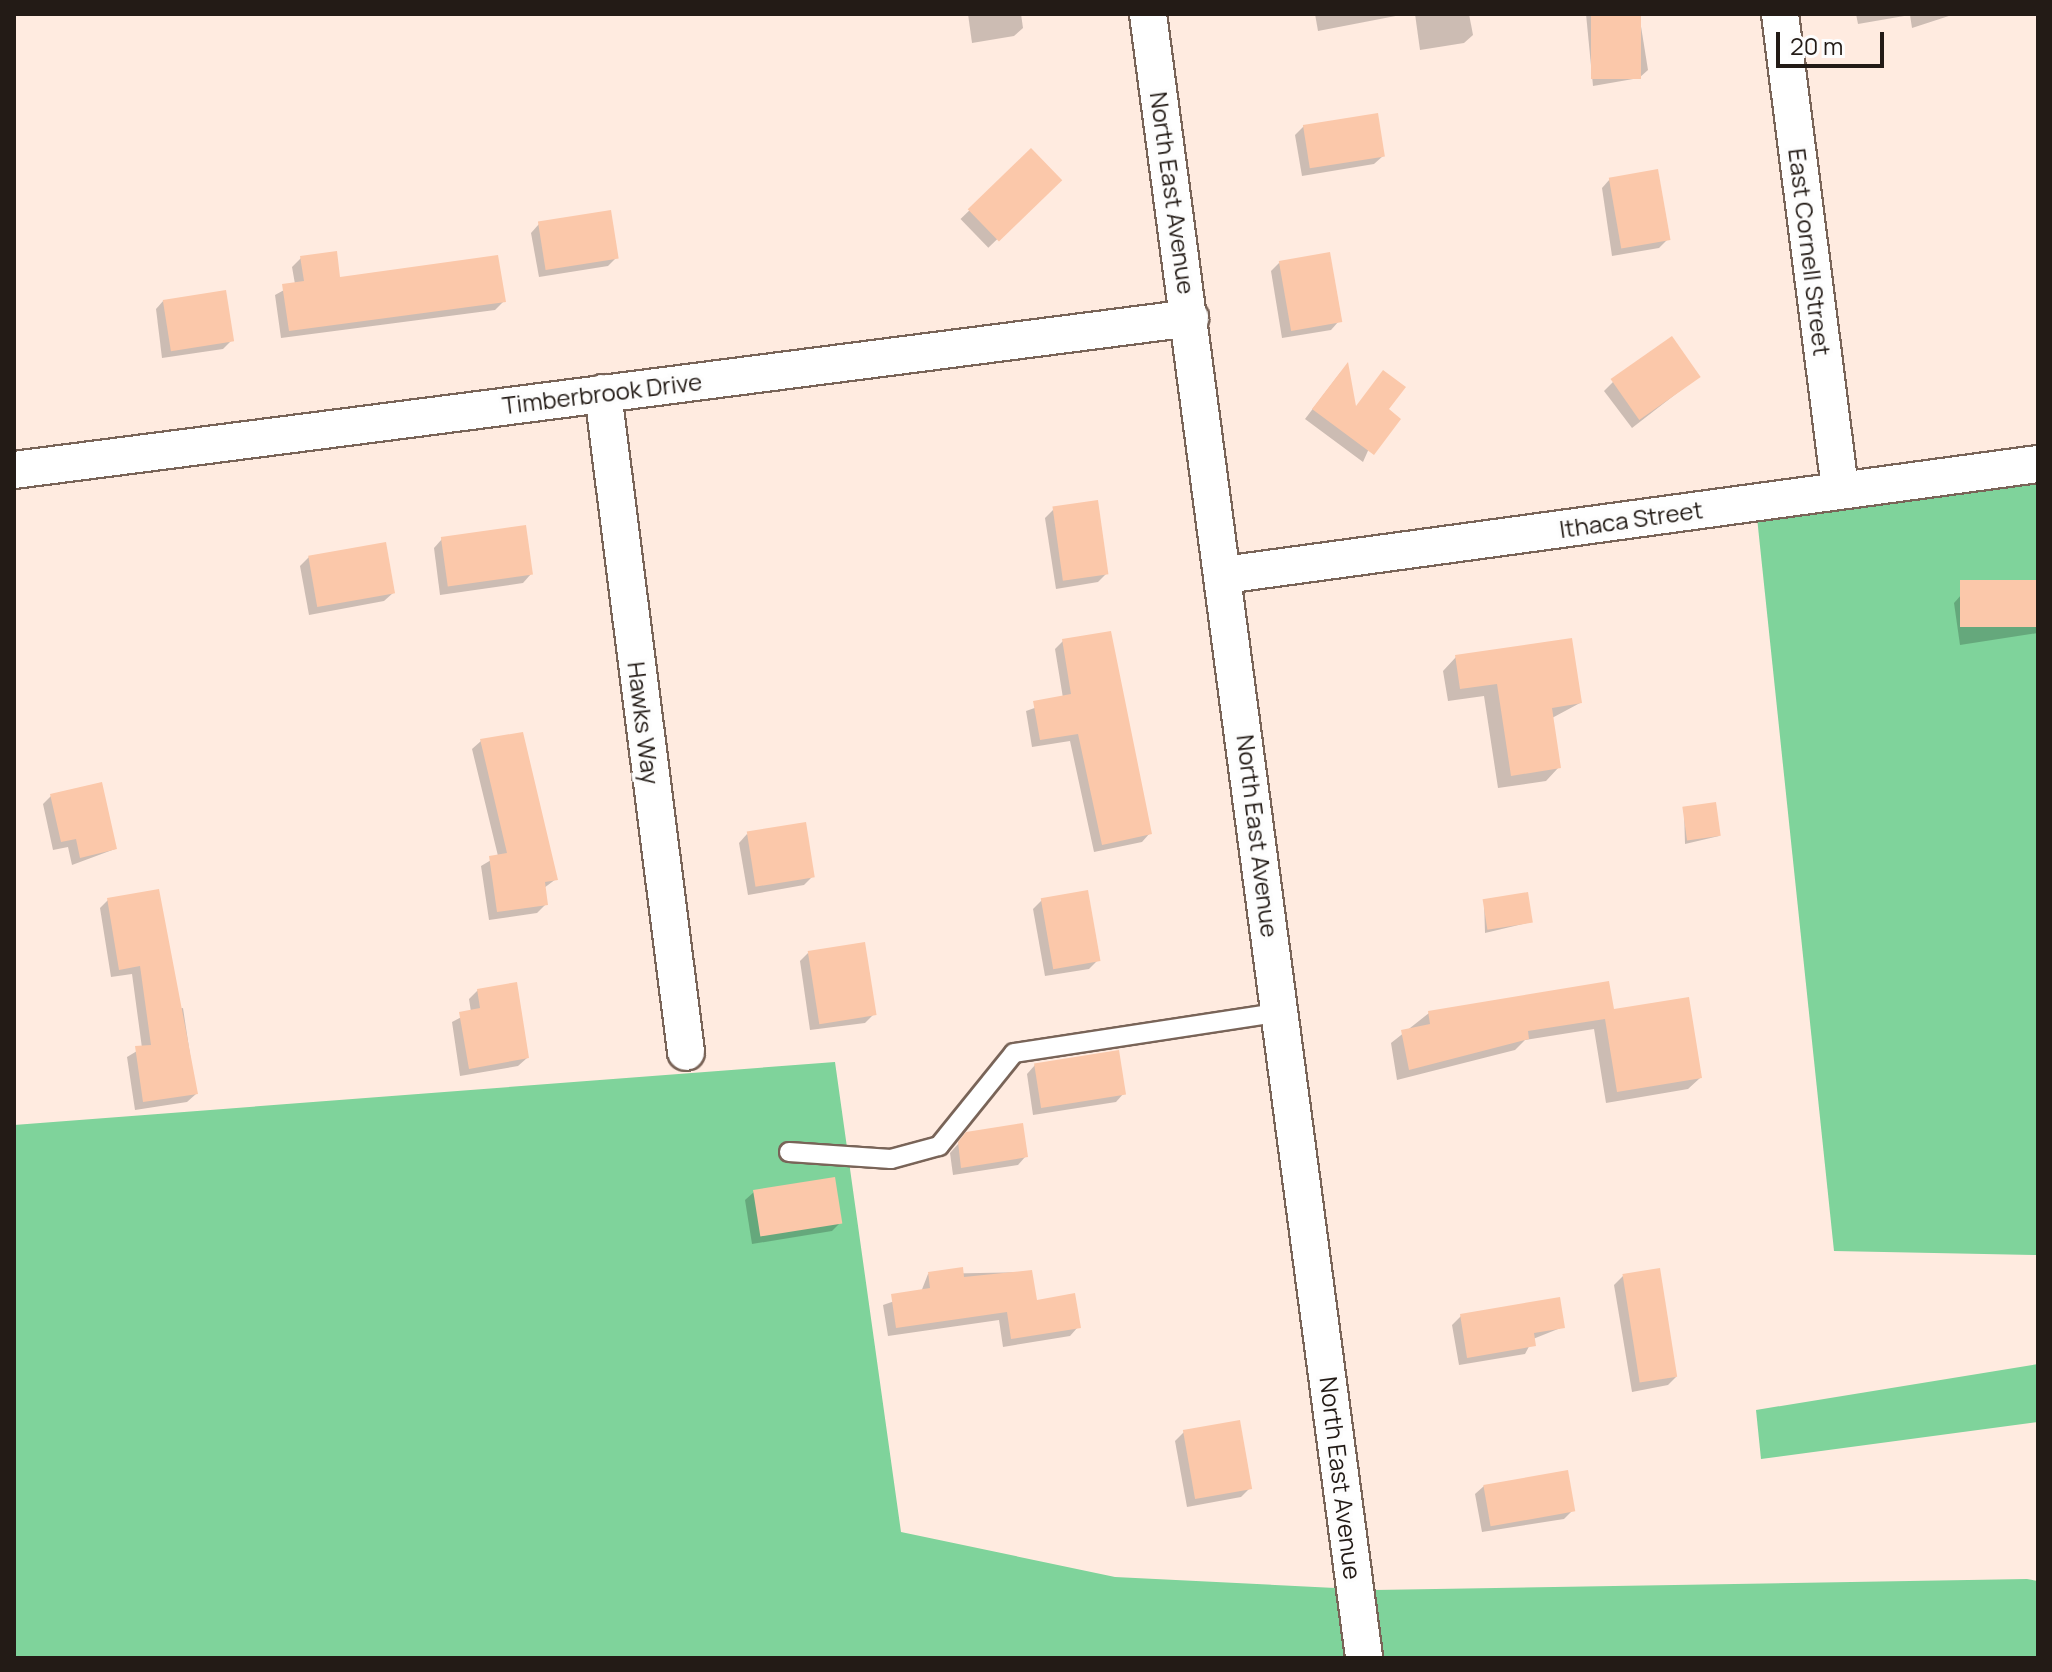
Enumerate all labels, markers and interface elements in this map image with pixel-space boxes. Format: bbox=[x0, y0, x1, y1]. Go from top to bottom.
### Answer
scale bar bbox=[1780, 16, 1888, 66]
text: 20 m bbox=[1790, 29, 1843, 62]
street label: North East Avenue bbox=[1145, 90, 1201, 296]
street label: East Cornell Street bbox=[1783, 147, 1837, 357]
street label: Timberbrook Drive bbox=[501, 366, 703, 420]
street label: Ithaca Street bbox=[1557, 495, 1705, 543]
street label: Hawks Way bbox=[622, 660, 666, 786]
street label: North East Avenue bbox=[1231, 733, 1285, 939]
street label: North East Avenue bbox=[1314, 1375, 1368, 1581]

